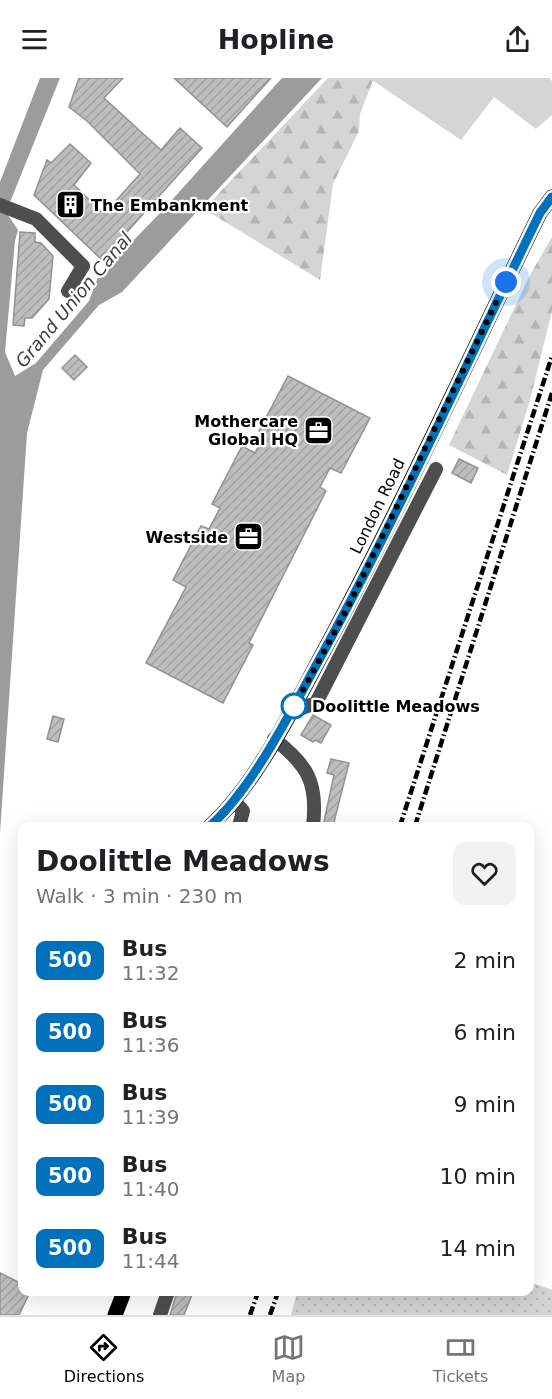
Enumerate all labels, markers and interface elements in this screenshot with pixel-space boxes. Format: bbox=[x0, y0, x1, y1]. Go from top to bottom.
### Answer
icon: menu bbox=[18, 23, 51, 56]
icon: share bbox=[501, 23, 534, 56]
text: Hopline bbox=[218, 24, 334, 55]
building icon: The Embankment bbox=[54, 189, 86, 221]
place label: The Embankment bbox=[91, 196, 249, 215]
water label: Grand Union Canal bbox=[11, 228, 136, 371]
your location bbox=[491, 267, 521, 297]
place label: Mothercare Global HQ bbox=[194, 412, 298, 449]
office icon: Mothercare Global HQ bbox=[303, 414, 335, 446]
street label: London Road bbox=[346, 455, 409, 557]
office icon: Westside bbox=[233, 521, 265, 553]
place label: Westside bbox=[146, 528, 228, 547]
marker: Doolittle Meadows bbox=[281, 693, 307, 719]
place label: Doolittle Meadows bbox=[312, 697, 480, 716]
button: heart bbox=[453, 842, 516, 905]
text: Doolittle Meadows bbox=[36, 845, 330, 878]
text: Walk · 3 min · 230 m bbox=[36, 884, 243, 908]
text: Bus bbox=[122, 936, 167, 961]
text: 500 bbox=[48, 948, 92, 972]
text: 2 min bbox=[454, 948, 516, 973]
text: 11:32 bbox=[122, 961, 179, 985]
text: Bus bbox=[122, 1008, 167, 1033]
text: 500 bbox=[48, 1020, 92, 1044]
text: 6 min bbox=[454, 1020, 516, 1045]
text: 11:36 bbox=[122, 1033, 179, 1057]
text: Bus bbox=[122, 1080, 167, 1105]
text: 500 bbox=[48, 1092, 92, 1116]
text: 9 min bbox=[454, 1092, 516, 1117]
text: 11:39 bbox=[122, 1105, 179, 1129]
text: Bus bbox=[122, 1152, 167, 1177]
text: 500 bbox=[48, 1164, 92, 1188]
text: 10 min bbox=[440, 1164, 516, 1189]
text: 11:40 bbox=[122, 1177, 179, 1201]
text: Bus bbox=[122, 1224, 167, 1249]
text: 500 bbox=[48, 1236, 92, 1260]
text: 14 min bbox=[440, 1236, 516, 1261]
text: 11:44 bbox=[122, 1249, 179, 1273]
tab: Directions bbox=[64, 1331, 144, 1386]
tab: Map bbox=[272, 1331, 305, 1386]
tab: Tickets bbox=[433, 1331, 488, 1386]

